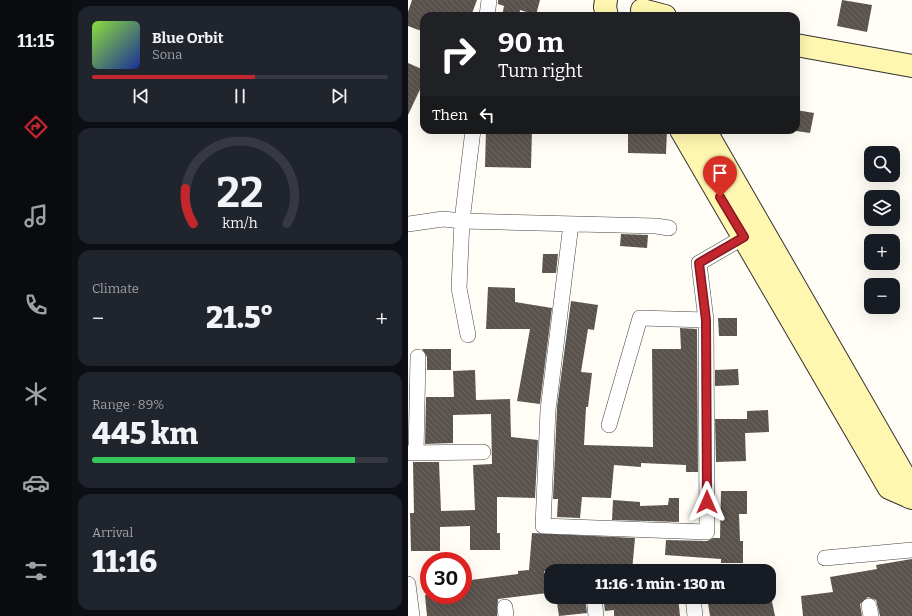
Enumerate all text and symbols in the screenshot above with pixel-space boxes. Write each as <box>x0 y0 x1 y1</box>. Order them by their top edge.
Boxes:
text: 90 m <box>498 26 564 59</box>
icon: right <box>432 28 484 80</box>
text: Blue Orbit <box>152 29 224 47</box>
text: 11:15 <box>17 30 55 52</box>
text: Sona <box>152 47 182 62</box>
text: Turn right <box>498 60 583 82</box>
icon: previous <box>130 85 152 107</box>
icon: pause <box>229 85 251 107</box>
icon: next <box>328 85 350 107</box>
icon: left <box>476 104 498 126</box>
text: Then <box>432 106 468 124</box>
icon: directions <box>22 113 50 141</box>
map controls <box>864 146 900 314</box>
button: search <box>864 146 900 182</box>
pin <box>703 156 737 197</box>
icon: arrive <box>709 162 731 184</box>
text: 22 <box>217 168 263 218</box>
button: layers <box>864 190 900 226</box>
icon: music <box>22 202 50 230</box>
text: km/h <box>222 215 258 232</box>
button: + <box>864 234 900 270</box>
button: − <box>864 278 900 314</box>
text: Climate <box>92 281 139 296</box>
icon: phone <box>22 291 50 319</box>
text: 21.5° <box>206 300 274 336</box>
text: − <box>92 305 104 332</box>
text: + <box>375 305 388 332</box>
icon: climate <box>22 380 50 408</box>
text: Range · 89% <box>92 397 164 412</box>
text: 445 km <box>92 416 198 452</box>
icon: car <box>22 469 50 497</box>
position arrow <box>686 481 728 523</box>
text: Arrival <box>92 525 133 540</box>
text: 11:16 <box>92 544 157 580</box>
speed limit sign: 30 <box>420 552 472 604</box>
icon: filters <box>22 557 50 585</box>
text: 11:16 · 1 min · 130 m <box>595 575 725 593</box>

